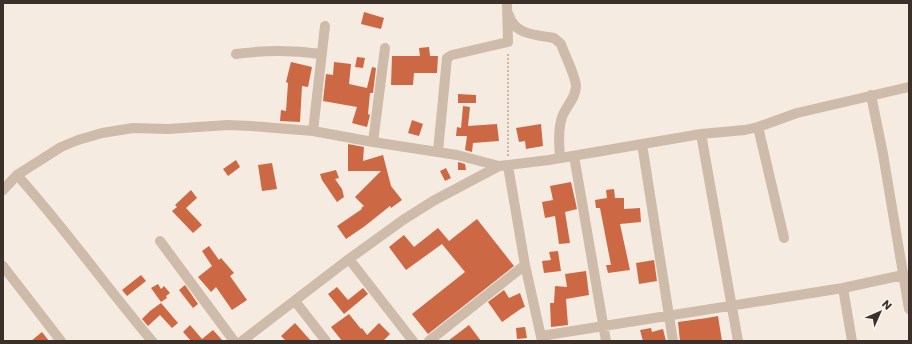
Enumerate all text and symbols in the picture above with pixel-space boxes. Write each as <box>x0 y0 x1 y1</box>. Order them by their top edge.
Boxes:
north arrow <box>860 292 900 332</box>
text: N <box>878 296 896 314</box>

